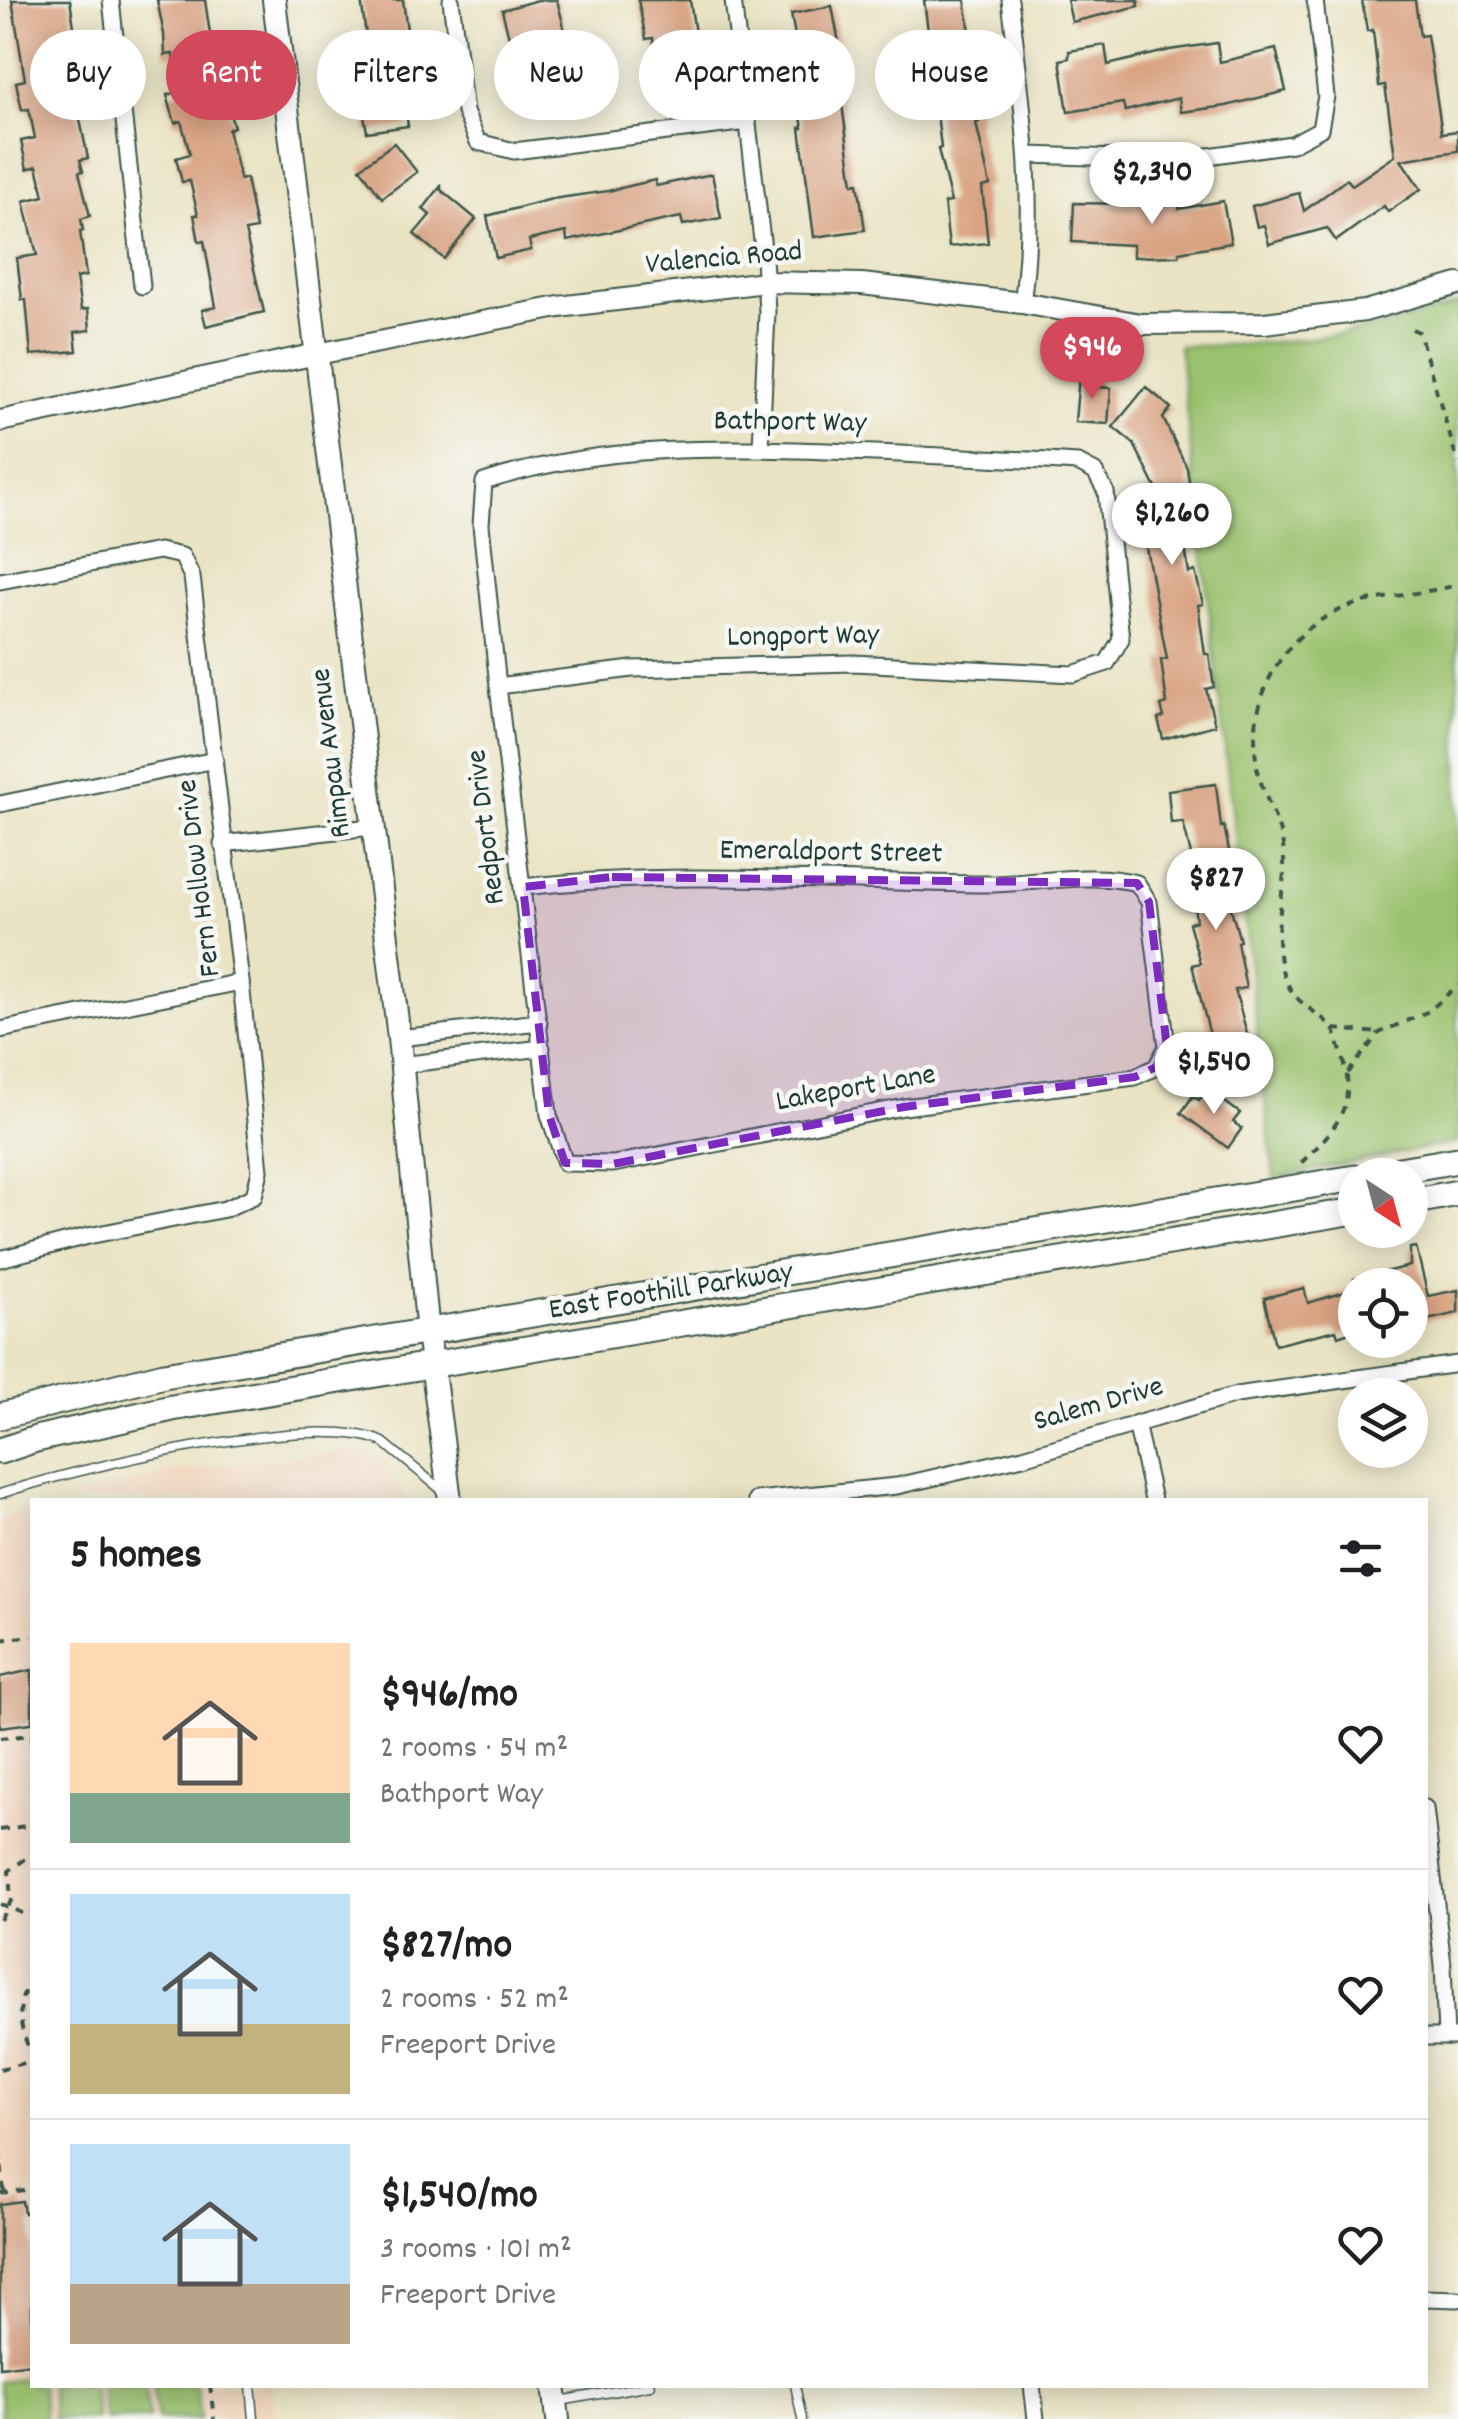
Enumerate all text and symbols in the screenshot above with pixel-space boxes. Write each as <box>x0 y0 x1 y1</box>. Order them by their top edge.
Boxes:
chip: Buy <box>30 30 146 120</box>
chip: Rent <box>166 30 297 120</box>
chip: Filters <box>317 30 474 120</box>
chip: New <box>494 30 619 120</box>
chip: Apartment <box>639 30 855 120</box>
chip: House <box>875 30 1024 120</box>
pin: $2,340 <box>1071 142 1233 227</box>
text: $2,340 <box>1111 151 1193 197</box>
street label: Valencia Road <box>644 232 804 288</box>
pin: $946 <box>1033 317 1151 402</box>
text: $946 <box>1062 326 1122 372</box>
street label: Bathport Way <box>713 401 868 447</box>
pin: $1,260 <box>1091 483 1253 568</box>
text: $1,260 <box>1134 492 1210 538</box>
street label: Longport Way <box>726 615 880 661</box>
street label: Rimpau Avenue <box>301 666 365 840</box>
street label: Redport Drive <box>457 747 519 907</box>
street label: Fern Hollow Drive <box>168 777 234 979</box>
street label: Emeraldport Street <box>719 831 943 877</box>
pin: $827 <box>1157 848 1275 933</box>
text: $827 <box>1188 857 1244 903</box>
pin: $1,540 <box>1133 1032 1295 1117</box>
text: $1,540 <box>1177 1041 1251 1087</box>
street label: Lakeport Lane <box>773 1055 939 1125</box>
north arrow <box>1338 1158 1428 1248</box>
map controls <box>1338 1158 1428 1468</box>
street label: East Foothill Parkway <box>546 1252 797 1334</box>
button: locate <box>1338 1268 1428 1358</box>
street label: Salem Drive <box>1029 1367 1169 1445</box>
button: layers <box>1338 1378 1428 1468</box>
text: 5 homes <box>70 1528 202 1588</box>
icon: filters <box>1333 1531 1388 1586</box>
text: $946/mo <box>380 1667 518 1727</box>
icon: home <box>150 1683 270 1803</box>
icon: heart <box>1333 1716 1388 1771</box>
text: 2 rooms · 54 m² <box>380 1727 568 1773</box>
text: Bathport Way <box>380 1773 543 1819</box>
text: $827/mo <box>380 1918 512 1978</box>
icon: home <box>150 1934 270 2054</box>
icon: heart <box>1333 1967 1388 2022</box>
text: 2 rooms · 52 m² <box>380 1978 569 2024</box>
text: Freeport Drive <box>380 2024 556 2070</box>
text: $1,540/mo <box>380 2168 538 2228</box>
icon: home <box>150 2184 270 2304</box>
icon: heart <box>1333 2217 1388 2272</box>
text: 3 rooms · 101 m² <box>380 2228 572 2274</box>
text: Freeport Drive <box>380 2274 556 2320</box>

